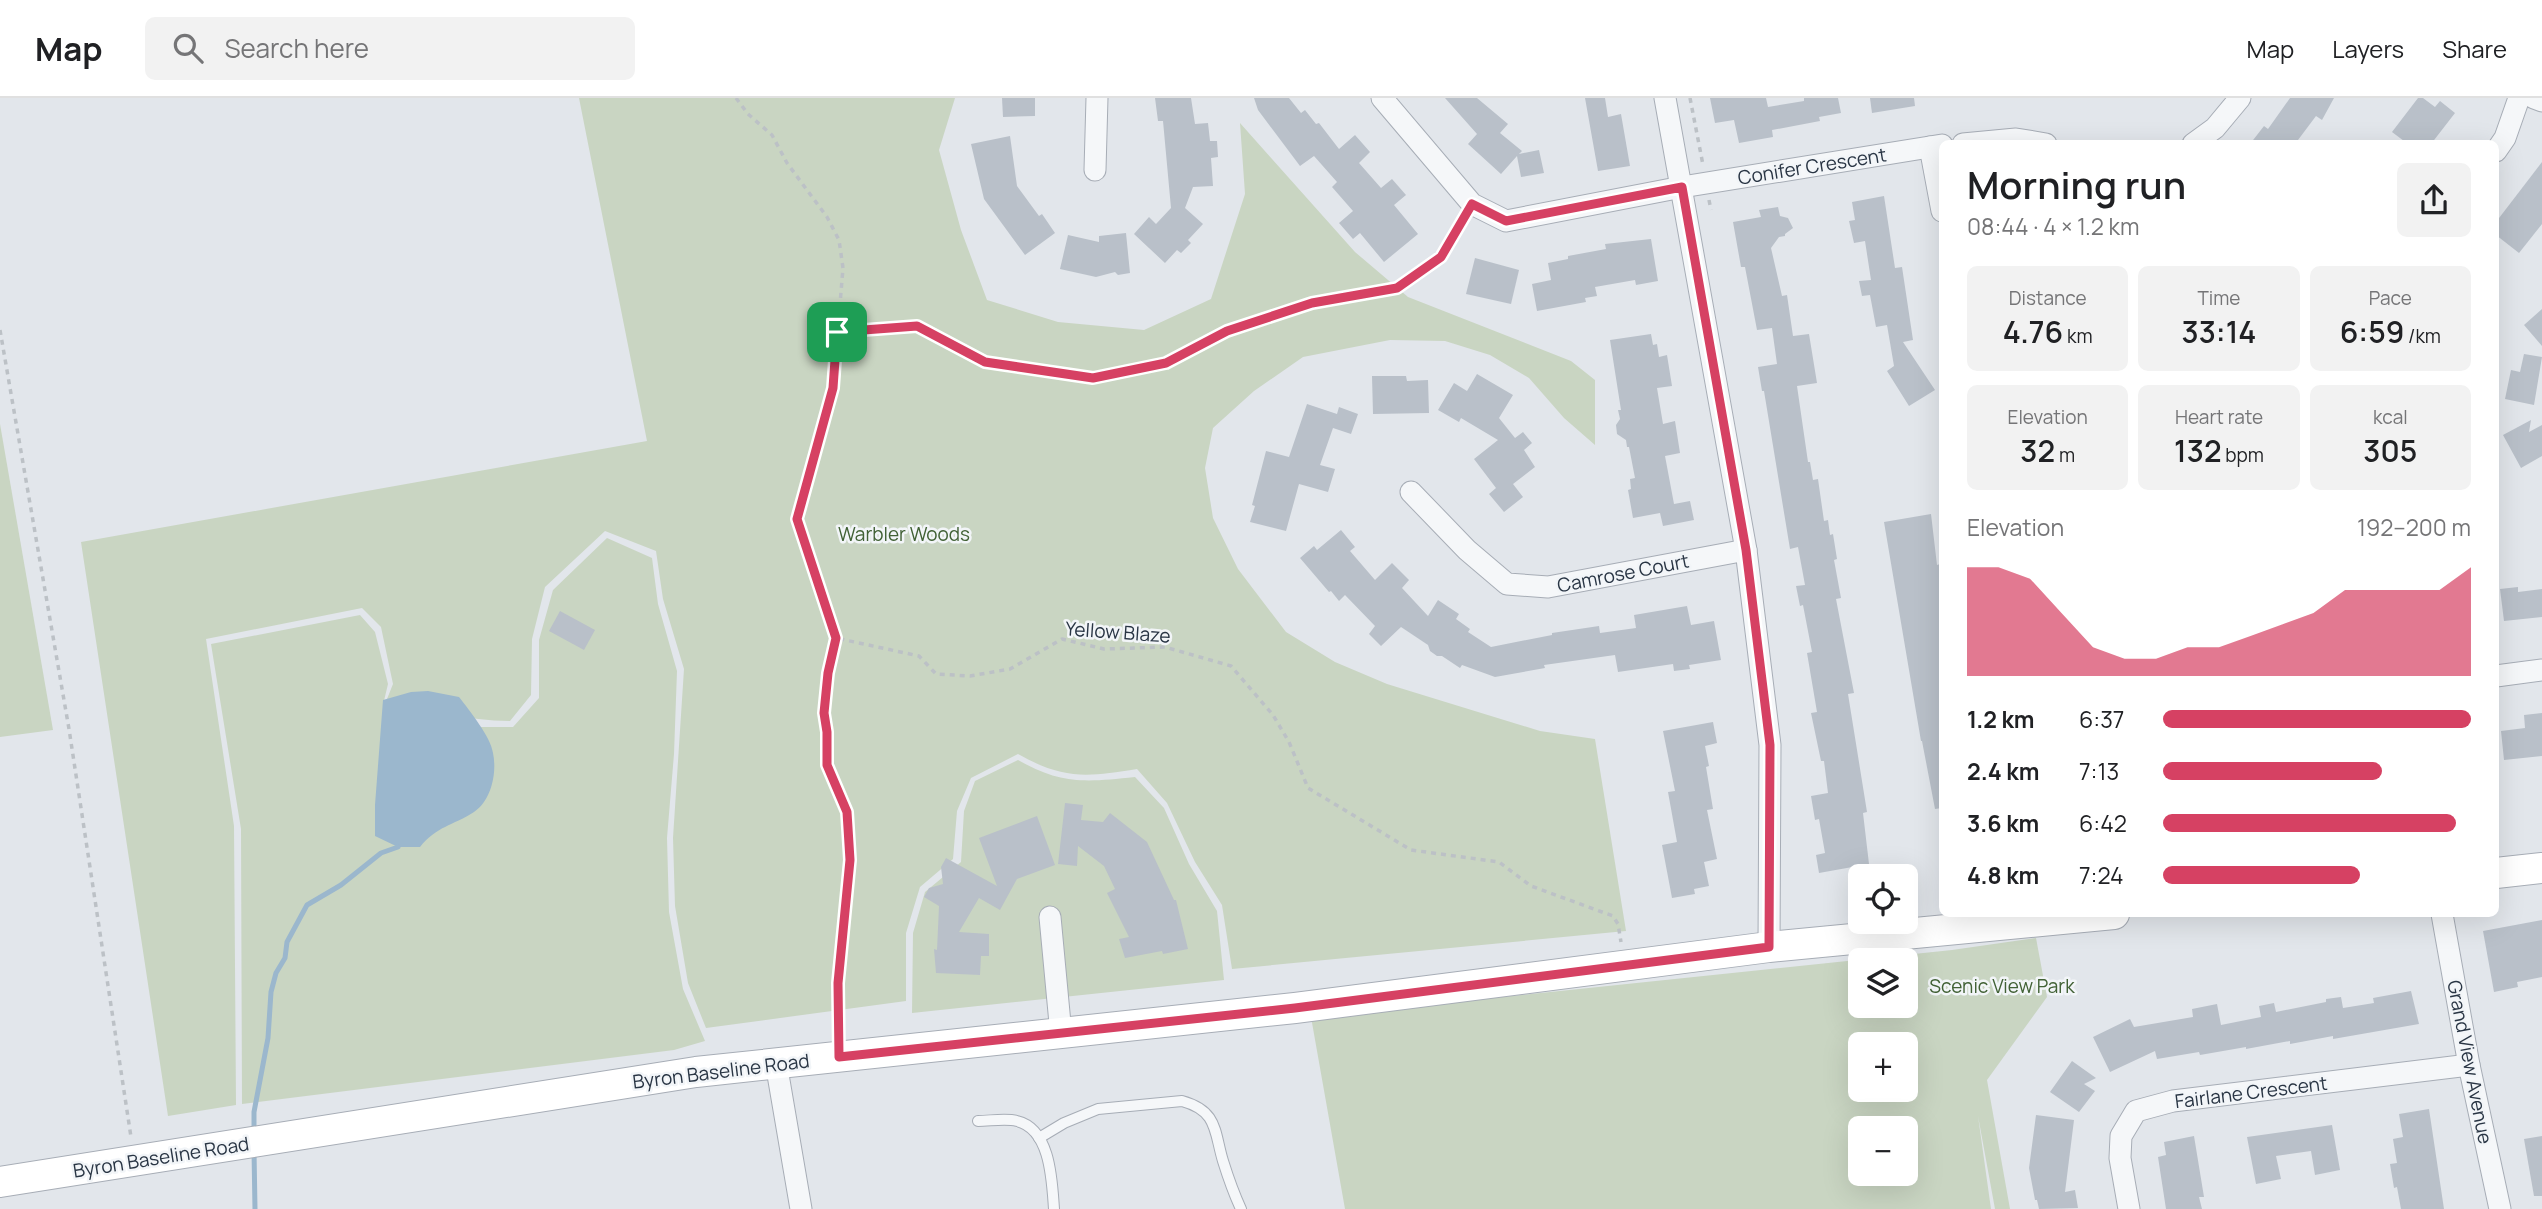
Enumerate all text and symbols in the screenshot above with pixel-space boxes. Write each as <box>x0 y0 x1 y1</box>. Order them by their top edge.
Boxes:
search box <box>145 17 635 80</box>
text: Map <box>35 26 103 71</box>
icon: search <box>169 29 207 67</box>
text: Search here <box>225 30 369 66</box>
text: Map <box>2247 32 2294 65</box>
text: Layers <box>2332 32 2404 65</box>
text: Share <box>2442 32 2507 65</box>
street label: Conifer Crescent <box>1736 141 1888 191</box>
text: Morning run <box>1967 158 2186 210</box>
button: share <box>2397 163 2471 237</box>
text: 08:44 · 4 × 1.2 km <box>1967 210 2140 242</box>
text: Distance <box>2009 285 2087 311</box>
text: Time <box>2198 285 2240 311</box>
text: Pace <box>2369 285 2412 311</box>
pin <box>807 302 867 362</box>
text: 4.76 <box>2003 311 2063 352</box>
text: 33:14 <box>2182 311 2256 352</box>
text: 6:59 <box>2340 311 2404 352</box>
icon: arrive <box>818 313 856 351</box>
text: km <box>2063 323 2093 349</box>
text: /km <box>2404 323 2441 349</box>
text: Elevation <box>2008 404 2088 430</box>
text: Heart rate <box>2175 404 2263 430</box>
text: kcal <box>2373 404 2408 430</box>
text: 32 <box>2020 430 2055 471</box>
text: 132 <box>2174 430 2222 471</box>
text: 305 <box>2363 430 2417 471</box>
text: m <box>2055 442 2075 468</box>
text: bpm <box>2222 442 2264 468</box>
text: Elevation <box>1967 511 2064 543</box>
text: 192–200 m <box>2357 511 2471 543</box>
park label: Warbler Woods <box>838 521 970 547</box>
street label: Camrose Court <box>1555 547 1691 599</box>
street label: Yellow Blaze <box>1065 615 1171 649</box>
text: 1.2 km <box>1967 703 2034 735</box>
text: 6:37 <box>2079 703 2124 735</box>
text: 2.4 km <box>1967 755 2039 787</box>
text: 7:13 <box>2079 755 2119 787</box>
text: 3.6 km <box>1967 807 2039 839</box>
text: 6:42 <box>2079 807 2127 839</box>
text: 4.8 km <box>1967 859 2039 891</box>
text: 7:24 <box>2079 859 2124 891</box>
map controls <box>1848 864 1918 1186</box>
button: locate <box>1848 864 1918 934</box>
button: layers <box>1848 948 1918 1018</box>
park label: Scenic View Park <box>1929 973 2075 999</box>
street label: Grand View Avenue <box>2441 978 2499 1146</box>
button: + <box>1848 1032 1918 1102</box>
street label: Byron Baseline Road <box>631 1047 811 1095</box>
street label: Fairlane Crescent <box>2173 1070 2329 1114</box>
button: − <box>1848 1116 1918 1186</box>
street label: Byron Baseline Road <box>71 1130 251 1184</box>

